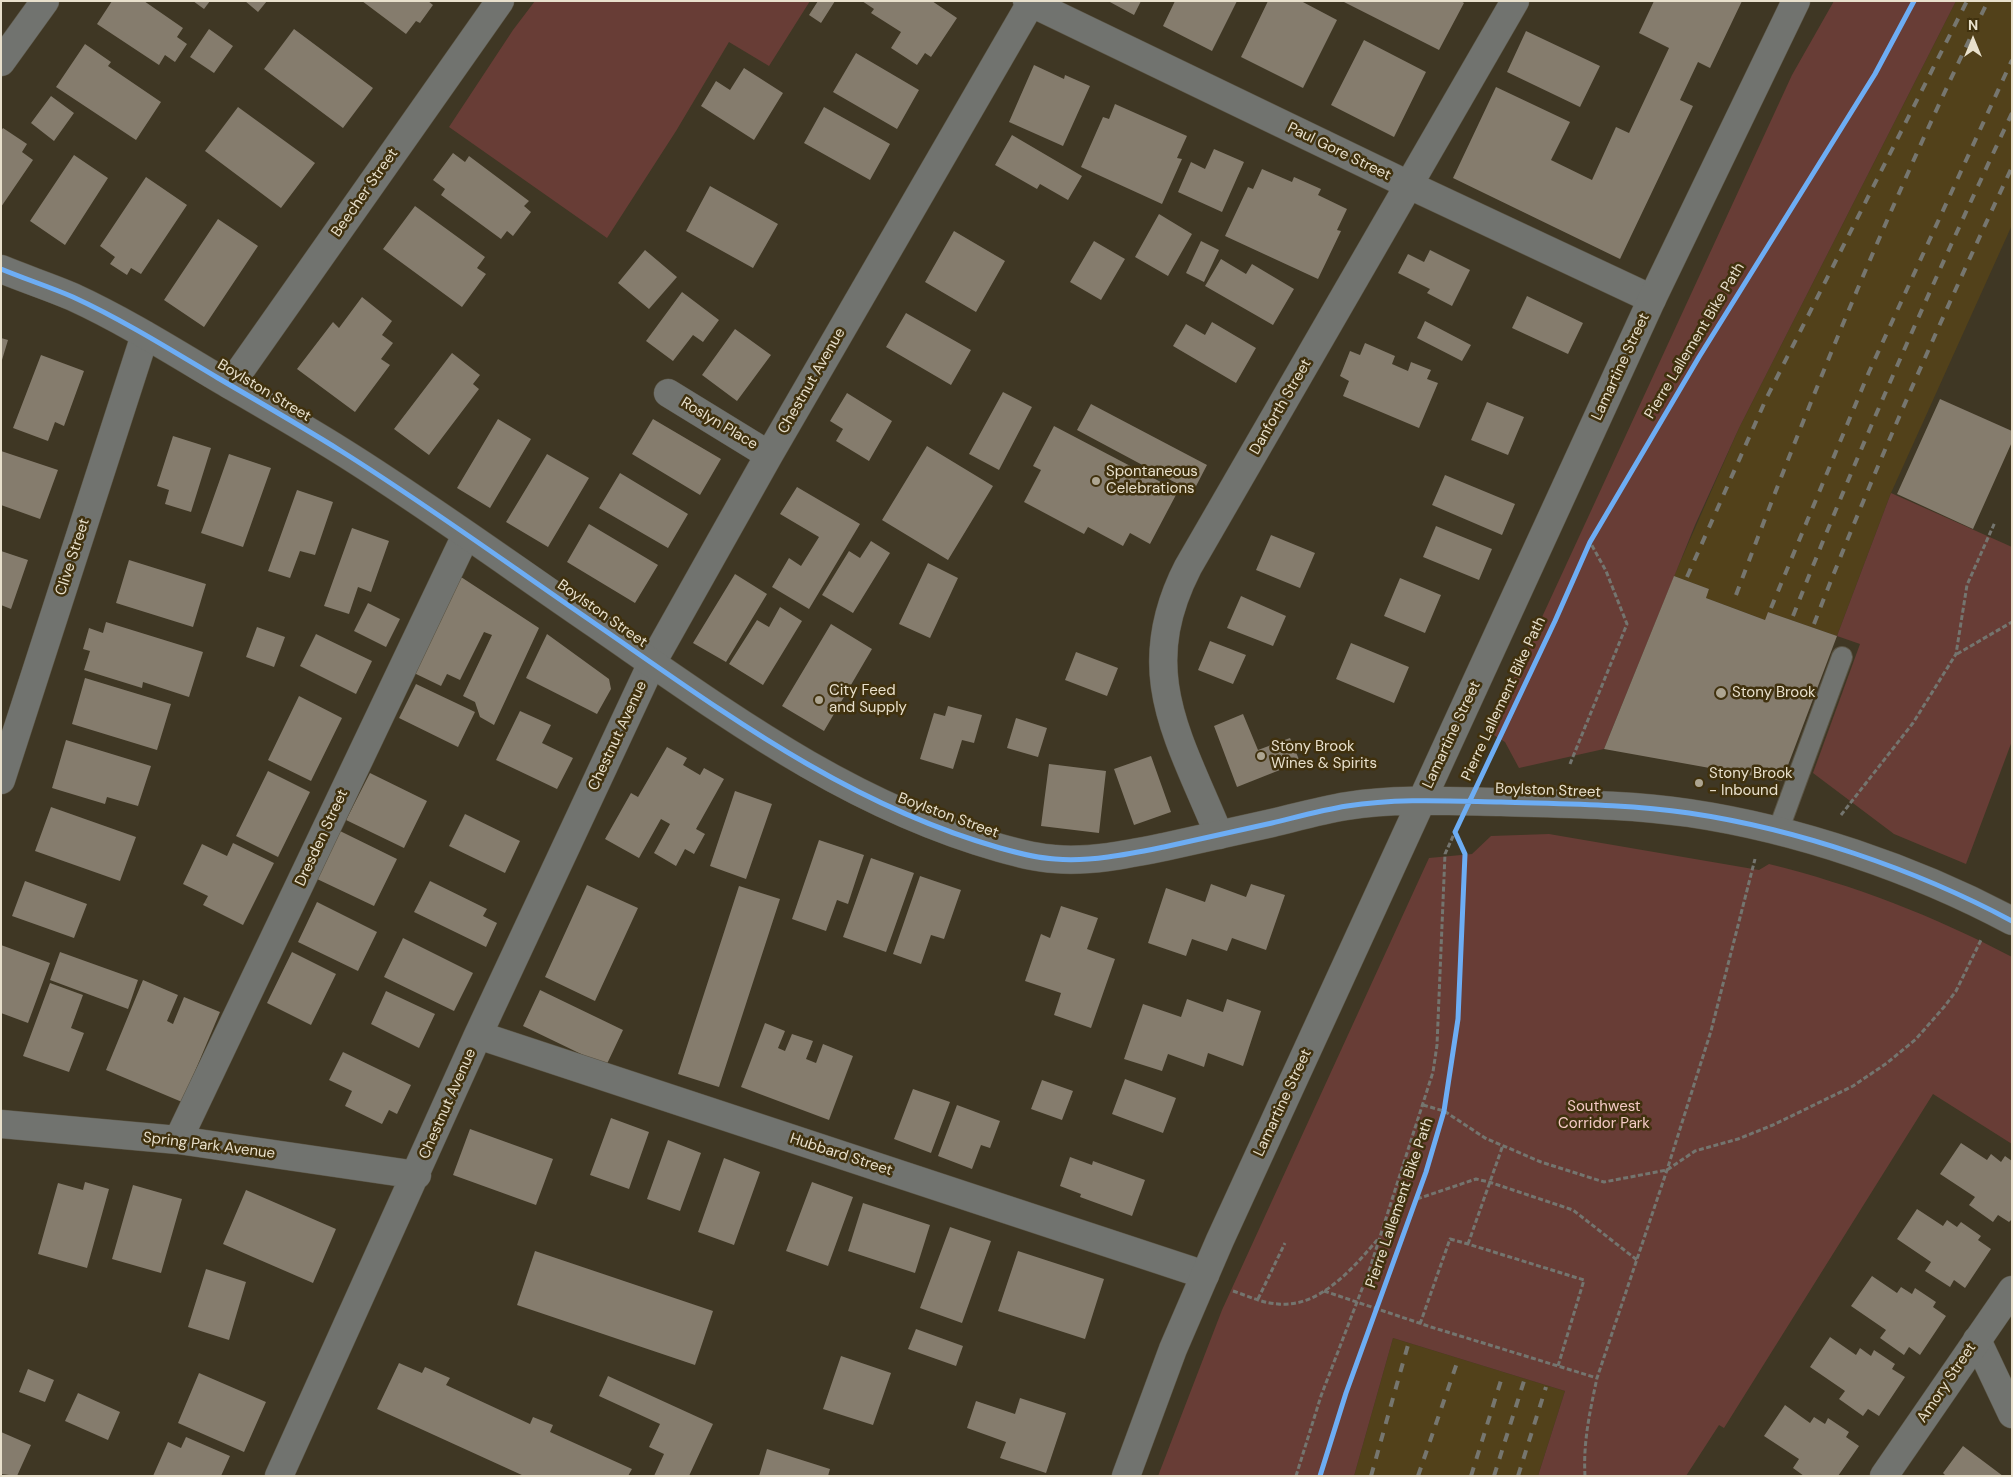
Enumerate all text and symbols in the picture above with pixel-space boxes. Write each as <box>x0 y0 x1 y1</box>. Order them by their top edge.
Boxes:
north arrow <box>1948 15 1998 65</box>
text: N <box>1968 16 1978 34</box>
street label: Paul Gore Street <box>1284 119 1394 185</box>
street label: Beecher Street <box>328 145 402 241</box>
street label: Pierre Lallement Bike Path <box>1641 260 1749 422</box>
street label: Lamartine Street <box>1588 311 1654 423</box>
street label: Chestnut Avenue <box>774 325 850 437</box>
street label: Boylston Street <box>214 356 314 426</box>
street label: Danforth Street <box>1246 356 1316 458</box>
street label: Roslyn Place <box>677 394 761 454</box>
place label: Spontaneous Celebrations <box>1106 463 1198 498</box>
marker: Spontaneous Celebrations <box>1090 475 1102 487</box>
street label: Clive Street <box>52 516 94 598</box>
street label: Boylston Street <box>553 576 651 652</box>
street label: Pierre Lallement Bike Path <box>1458 614 1550 784</box>
street label: Chestnut Avenue <box>585 678 651 794</box>
street label: Lamartine Street <box>1419 679 1485 791</box>
place label: City Feed and Supply <box>829 682 907 717</box>
place label: Stony Brook <box>1732 684 1816 702</box>
marker: Stony Brook <box>1714 686 1728 700</box>
marker: City Feed and Supply <box>813 694 825 706</box>
place label: Stony Brook Wines & Spirits <box>1271 738 1377 773</box>
marker: Stony Brook Wines & Spirits <box>1255 750 1267 762</box>
place label: Stony Brook - Inbound <box>1709 765 1793 800</box>
marker: Stony Brook - Inbound <box>1693 777 1705 789</box>
street label: Boylston Street <box>1495 780 1601 802</box>
street label: Dresden Street <box>292 787 352 889</box>
street label: Boylston Street <box>895 789 1001 843</box>
street label: Chestnut Avenue <box>416 1046 480 1162</box>
street label: Lamartine Street <box>1250 1047 1316 1159</box>
park label: Southwest Corridor Park <box>1558 1098 1650 1133</box>
street label: Pierre Lallement Bike Path <box>1362 1116 1438 1290</box>
street label: Spring Park Avenue <box>142 1129 276 1163</box>
street label: Hubbard Street <box>787 1130 895 1180</box>
street label: Amory Street <box>1914 1340 1980 1426</box>

